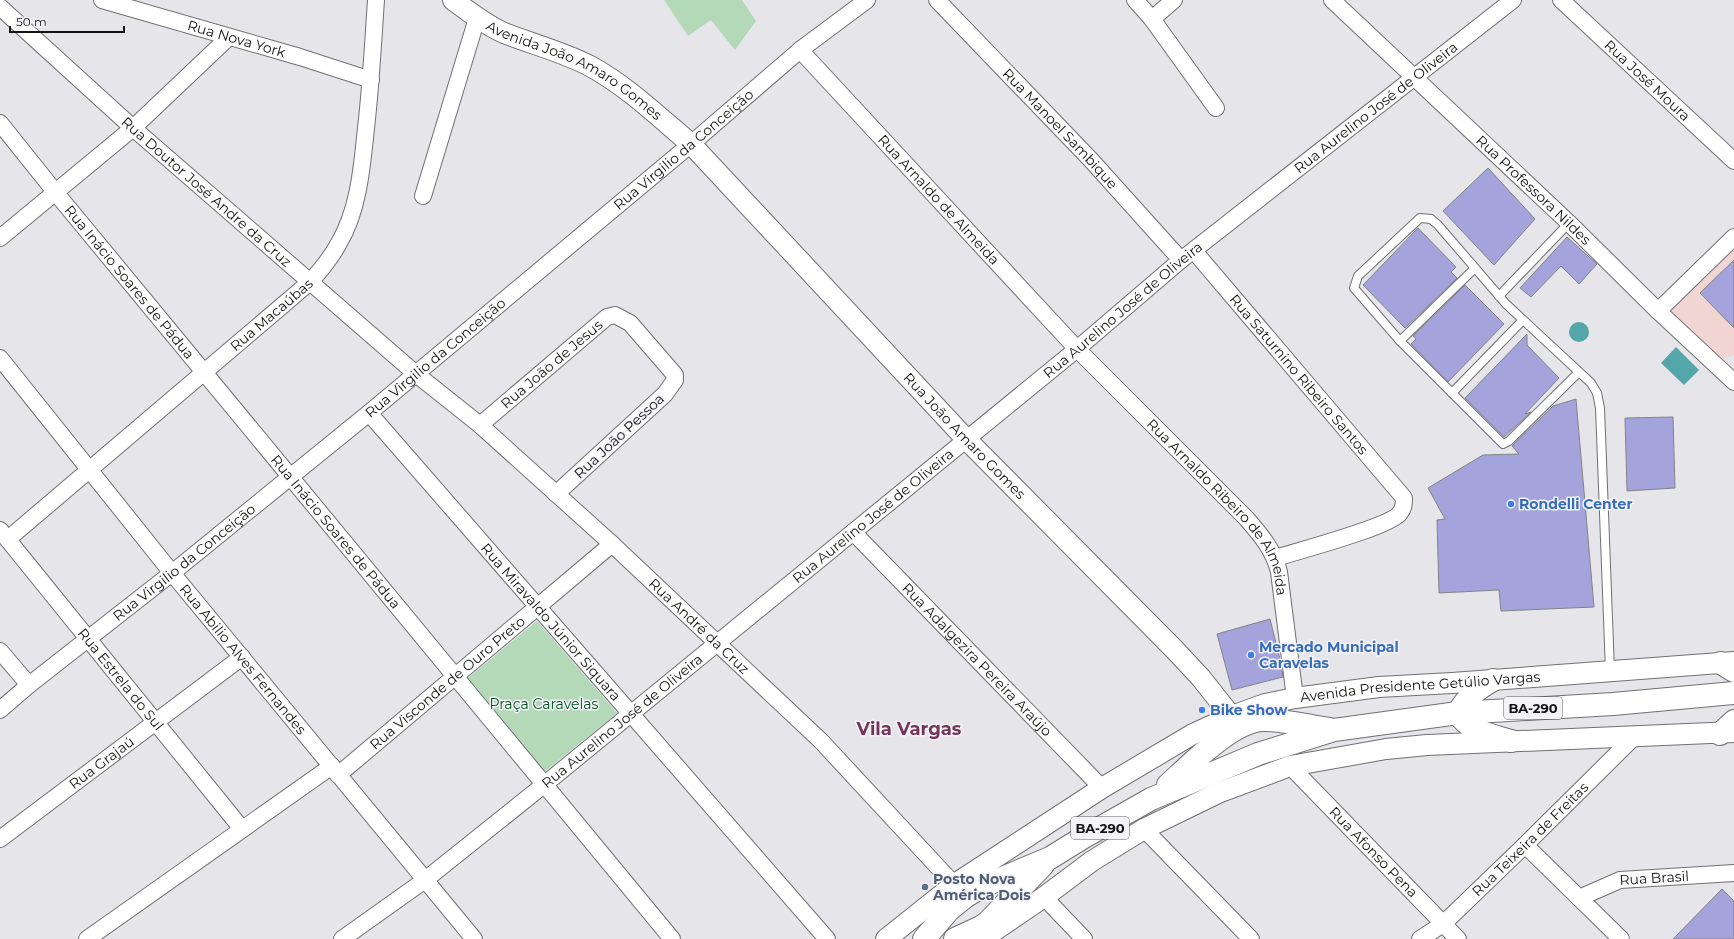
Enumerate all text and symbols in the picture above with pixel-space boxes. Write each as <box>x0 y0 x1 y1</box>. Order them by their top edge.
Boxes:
scale bar <box>10 8 124 34</box>
text: 50 m <box>16 14 47 29</box>
street label: Rua Nova York <box>185 16 288 62</box>
street label: Avenida João Amaro Gomes <box>483 17 666 124</box>
street label: Rua José Moura <box>1601 36 1694 125</box>
street label: Rua Aurelino José de Oliveira <box>1290 38 1461 177</box>
street label: Rua Manoel Sambique <box>999 64 1122 193</box>
street label: Rua Virgilio da Conceição <box>610 85 757 214</box>
street label: Rua Doutor José Andre da Cruz <box>118 113 295 271</box>
street label: Rua Arnaldo de Almeida <box>874 131 1003 268</box>
street label: Rua Professora Nildes <box>1472 131 1595 249</box>
street label: Rua Inácio Soares de Pádua <box>61 201 198 363</box>
street label: Rua Aurelino José de Oliveira <box>1039 238 1206 382</box>
street label: Rua Macaúbas <box>226 274 317 355</box>
street label: Rua Saturnino Ribeiro Santos <box>1226 290 1372 459</box>
street label: Rua Virgilio da Conceição <box>361 294 509 422</box>
street label: Rua João de Jesus <box>497 316 606 412</box>
street label: Rua João Amaro Gomes <box>900 369 1030 503</box>
street label: Rua João Pessoa <box>570 390 668 482</box>
street label: Rua Arnaldo Ribeiro de Almeida <box>1143 415 1291 597</box>
street label: Rua Aurelino José de Oliveira <box>789 445 957 587</box>
street label: Rua Inácio Soares de Pádua <box>267 451 405 612</box>
place label: Rondelli Center <box>1519 495 1632 513</box>
marker: Rondelli Center <box>1506 499 1516 509</box>
street label: Rua Virgilio da Conceição <box>109 500 259 625</box>
street label: Rua Miravaldo Júnior Siquara <box>477 539 625 705</box>
street label: Rua André da Cruz <box>645 574 753 678</box>
street label: Rua Adalgezira Pereira Araújo <box>898 579 1056 740</box>
street label: Rua Abilio Alves Fernandes <box>176 580 310 738</box>
street label: Rua Visconde de Ouro Preto <box>366 612 529 753</box>
street label: Rua Estrela do Sul <box>74 624 168 734</box>
place label: Mercado Municipal Caravelas <box>1259 638 1399 672</box>
street label: Rua Aurelino José de Oliveira <box>538 650 706 792</box>
marker: Mercado Municipal Caravelas <box>1246 650 1256 660</box>
street label: Avenida Presidente Getúlio Vargas <box>1299 667 1541 706</box>
park label: Praça Caravelas <box>490 695 599 713</box>
road number: BA-290 <box>1504 697 1562 719</box>
place label: Bike Show <box>1210 701 1288 719</box>
marker: Bike Show <box>1197 705 1207 715</box>
district label: Vila Vargas <box>856 718 962 740</box>
street label: Rua Grajaú <box>65 732 138 793</box>
street label: Rua Teixeira de Freitas <box>1468 778 1592 900</box>
street label: Rua Afonso Pena <box>1325 803 1422 901</box>
road number: BA-290 <box>1071 817 1129 839</box>
street label: Rua Brasil <box>1619 867 1690 889</box>
place label: Posto Nova América Dois <box>932 870 1031 904</box>
marker: Posto Nova América Dois <box>920 882 930 892</box>

